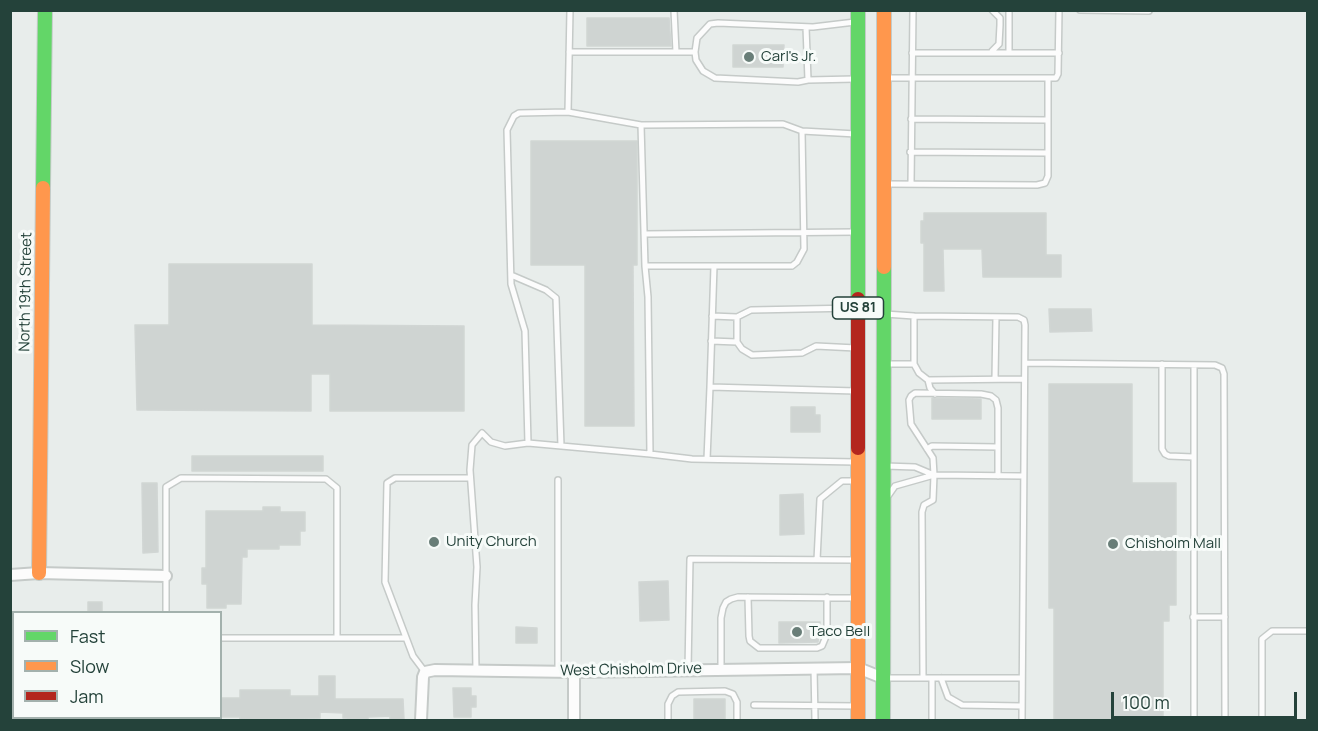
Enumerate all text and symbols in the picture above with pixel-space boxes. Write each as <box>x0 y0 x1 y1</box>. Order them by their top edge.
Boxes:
place label: Carl's Jr. <box>761 48 816 66</box>
marker: Carl's Jr. <box>742 50 756 64</box>
street label: North 19th Street <box>16 232 36 352</box>
road number: US 81 <box>832 297 884 319</box>
place label: Unity Church <box>446 533 537 551</box>
marker: Unity Church <box>427 535 441 549</box>
place label: Chisholm Mall <box>1125 535 1221 553</box>
marker: Chisholm Mall <box>1106 537 1120 551</box>
legend <box>12 611 222 719</box>
place label: Taco Bell <box>809 623 870 641</box>
text: Fast <box>70 624 105 648</box>
marker: Taco Bell <box>790 625 804 639</box>
text: Slow <box>70 654 109 678</box>
street label: West Chisholm Drive <box>560 660 702 680</box>
scale bar <box>1114 680 1300 718</box>
text: Jam <box>70 684 104 708</box>
text: 100 m <box>1122 690 1170 714</box>

